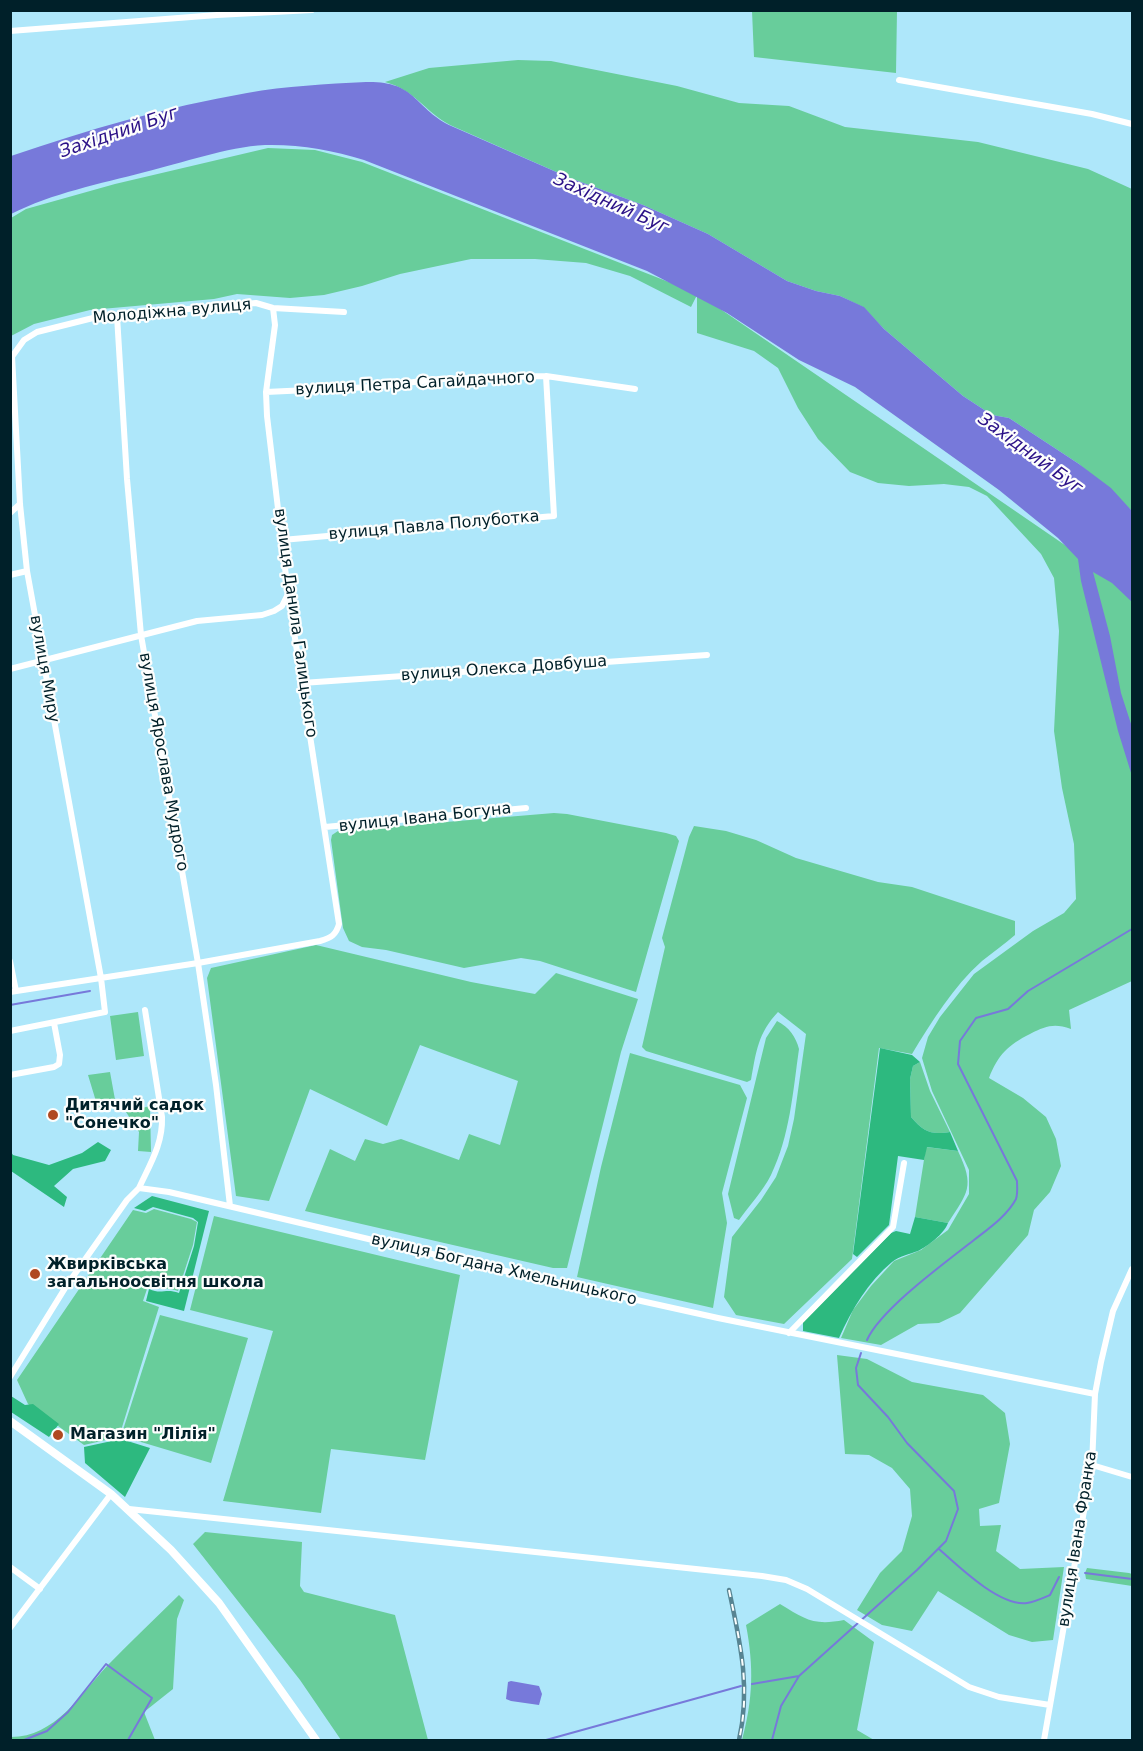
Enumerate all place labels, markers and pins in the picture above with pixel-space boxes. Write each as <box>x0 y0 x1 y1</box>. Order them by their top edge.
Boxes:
place label: Дитячий садок "Сонечко" <box>65 1096 204 1134</box>
marker: Дитячий садок "Сонечко" <box>46 1108 60 1122</box>
place label: Жвирківська загальноосвітня школа <box>47 1255 264 1293</box>
marker: Жвирківська загальноосвітня школа <box>28 1267 42 1281</box>
place label: Магазин "Лілія" <box>70 1425 216 1445</box>
marker: Магазин "Лілія" <box>51 1428 65 1442</box>

